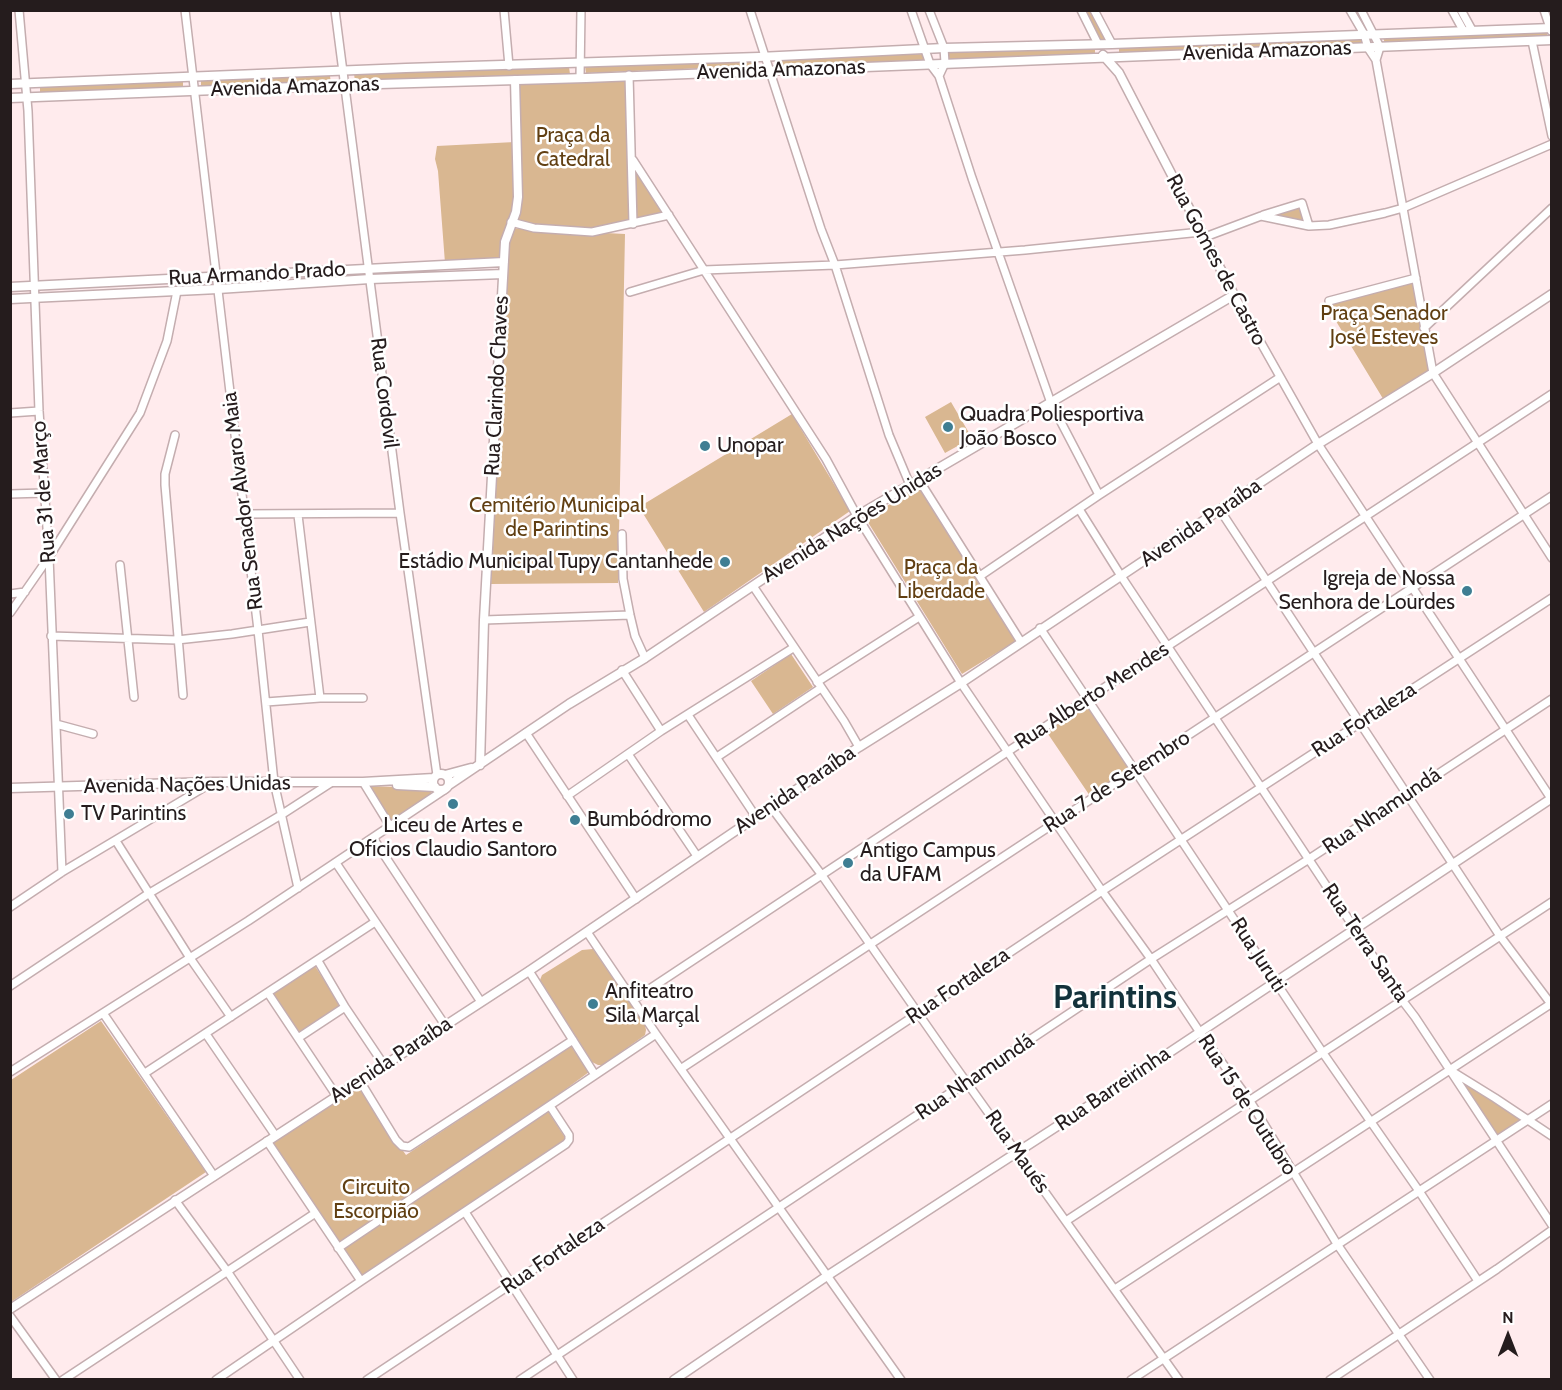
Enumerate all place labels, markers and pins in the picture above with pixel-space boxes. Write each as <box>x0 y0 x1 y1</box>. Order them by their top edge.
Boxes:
place label: Quadra Poliesportiva João Bosco <box>960 402 1144 452</box>
marker: Quadra Poliesportiva João Bosco <box>941 420 955 434</box>
place label: Unopar <box>717 433 784 459</box>
marker: Unopar <box>698 439 712 453</box>
place label: Estádio Municipal Tupy Cantanhede <box>399 549 713 575</box>
marker: Estádio Municipal Tupy Cantanhede <box>718 555 732 569</box>
place label: Igreja de Nossa Senhora de Lourdes <box>1279 566 1455 616</box>
marker: Igreja de Nossa Senhora de Lourdes <box>1460 584 1474 598</box>
marker: Liceu de Artes e Ofícios Claudio Santoro <box>446 797 460 811</box>
place label: TV Parintins <box>81 801 186 827</box>
marker: TV Parintins <box>62 807 76 821</box>
place label: Bumbódromo <box>587 807 712 833</box>
place label: Liceu de Artes e Ofícios Claudio Santoro <box>349 813 557 863</box>
marker: Bumbódromo <box>568 813 582 827</box>
place label: Antigo Campus da UFAM <box>860 838 996 888</box>
marker: Antigo Campus da UFAM <box>841 856 855 870</box>
place label: Anfiteatro Sila Marçal <box>605 979 699 1029</box>
marker: Anfiteatro Sila Marçal <box>586 997 600 1011</box>

